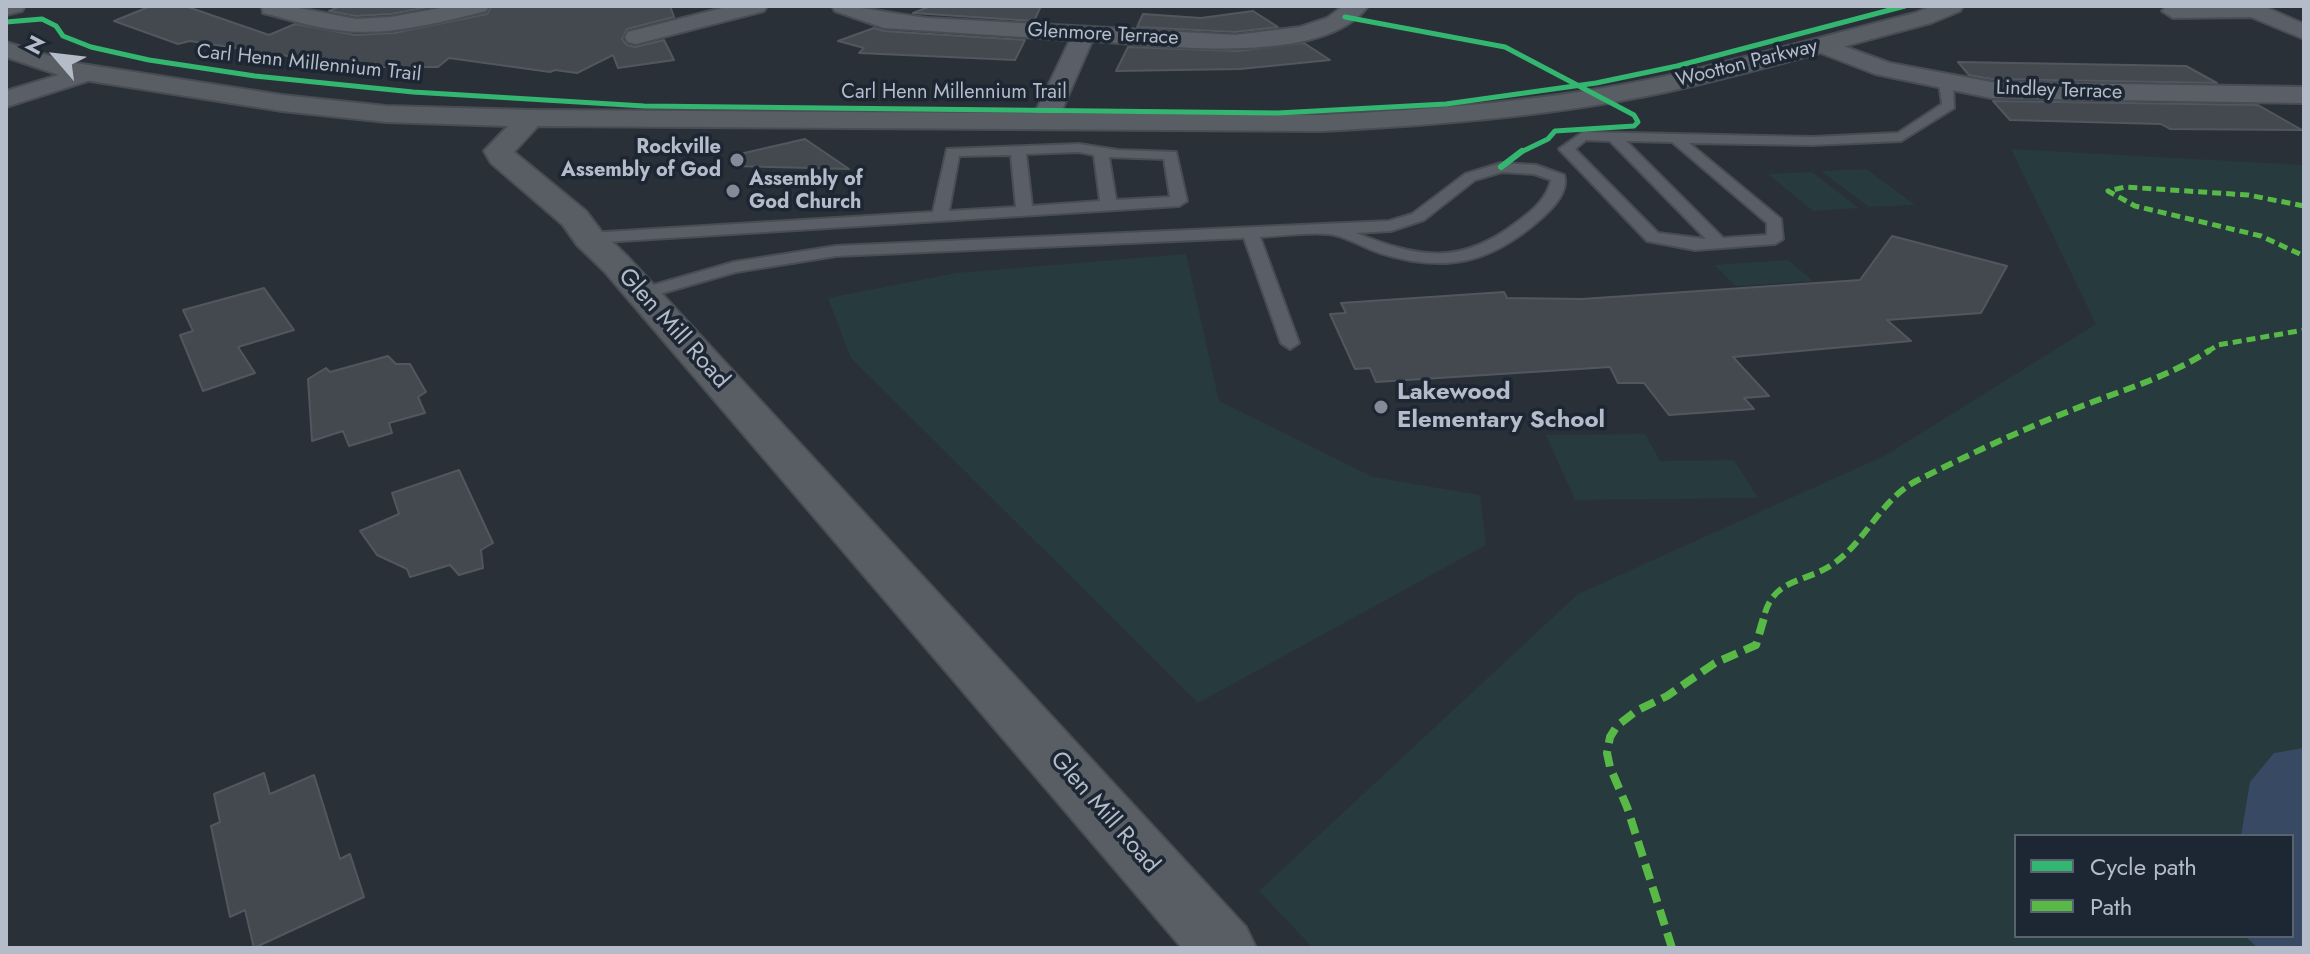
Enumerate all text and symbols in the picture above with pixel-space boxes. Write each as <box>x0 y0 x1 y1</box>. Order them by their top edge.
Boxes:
north arrow <box>16 16 96 96</box>
street label: Glenmore Terrace <box>1027 19 1179 51</box>
text: N <box>17 30 53 60</box>
street label: Wootton Parkway <box>1674 35 1820 93</box>
street label: Carl Henn Millennium Trail <box>196 40 422 88</box>
street label: Lindley Terrace <box>1995 77 2123 105</box>
street label: Carl Henn Millennium Trail <box>841 81 1067 105</box>
place label: Rockville Assembly of God <box>561 136 721 183</box>
marker: Rockville Assembly of God <box>728 151 746 169</box>
place label: Assembly of God Church <box>749 168 863 215</box>
marker: Assembly of God Church <box>724 182 742 200</box>
street label: Glen Mill Road <box>611 263 735 395</box>
place label: Lakewood Elementary School <box>1397 379 1605 435</box>
marker: Lakewood Elementary School <box>1372 398 1390 416</box>
street label: Glen Mill Road <box>1043 746 1165 880</box>
legend <box>2014 834 2294 938</box>
text: Cycle path <box>2090 849 2197 884</box>
text: Path <box>2090 889 2132 924</box>

